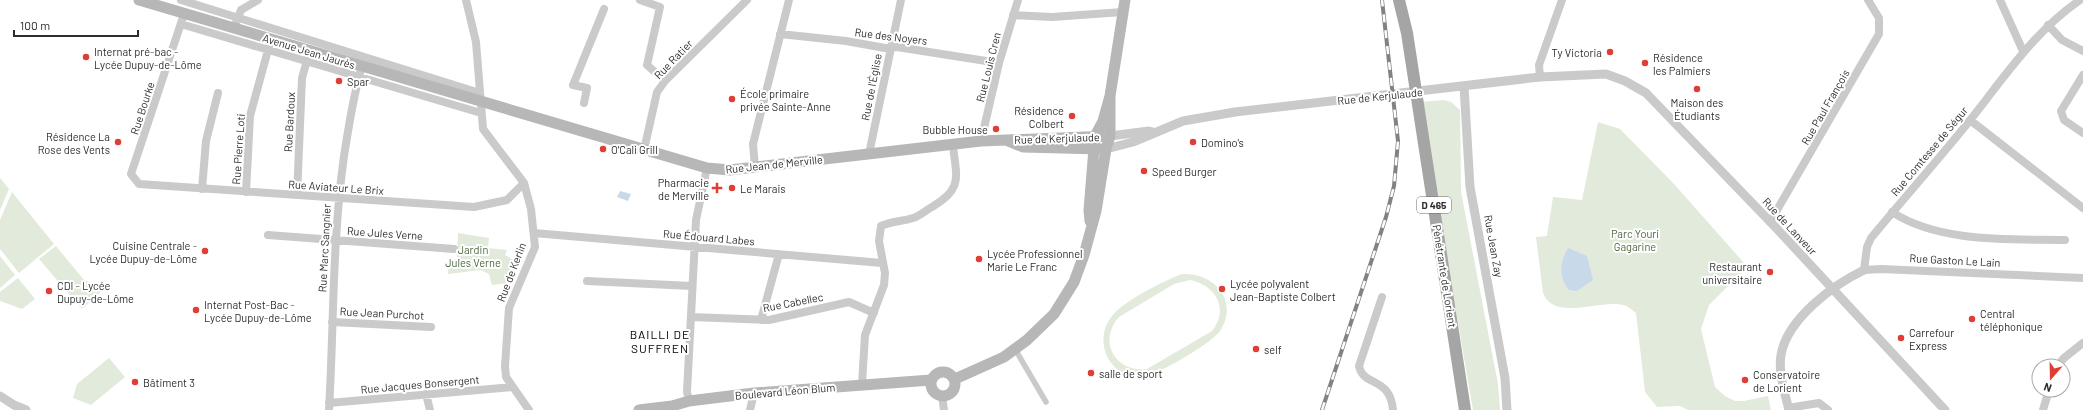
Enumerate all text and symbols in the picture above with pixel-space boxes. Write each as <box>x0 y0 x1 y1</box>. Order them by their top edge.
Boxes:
scale bar <box>14 12 138 38</box>
text: 100 m <box>20 18 50 32</box>
street label: Rue des Noyers <box>854 25 928 47</box>
street label: Avenue Jean Jaurès <box>261 31 357 71</box>
street label: Rue Louis Cren <box>973 31 1003 103</box>
street label: Rue Ratier <box>651 37 695 81</box>
place label: Internat pré-bac - Lycée Dupuy-de-Lôme <box>94 45 202 71</box>
place label: Ty Victoria <box>1552 46 1602 59</box>
marker: Ty Victoria <box>1605 47 1615 57</box>
place label: Résidence les Palmiers <box>1653 51 1710 77</box>
marker: Internat pré-bac - Lycée Dupuy-de-Lôme <box>81 52 91 62</box>
street label: Rue de l'Église <box>858 52 884 122</box>
marker: Résidence les Palmiers <box>1640 58 1650 68</box>
street label: Rue Paul François <box>1798 67 1852 147</box>
place label: Spar <box>347 75 369 88</box>
marker: Spar <box>334 76 344 86</box>
street label: Rue Bourke <box>127 80 157 136</box>
marker: Maison des Étudiants <box>1692 84 1702 94</box>
street label: Rue de Kerjulaude <box>1337 85 1423 107</box>
place label: École primaire privée Sainte-Anne <box>740 87 831 113</box>
street label: Rue Bardoux <box>281 92 297 152</box>
marker: École primaire privée Sainte-Anne <box>727 94 737 104</box>
place label: Maison des Étudiants <box>1671 96 1723 122</box>
place label: Résidence Colbert <box>1014 104 1064 130</box>
street label: Rue Comtesse de Ségur <box>1888 104 1970 198</box>
marker: Résidence Colbert <box>1067 111 1077 121</box>
street label: Rue Pierre Loti <box>229 113 247 185</box>
place label: Bubble House <box>923 123 988 136</box>
marker: Bubble House <box>991 124 1001 134</box>
place label: Résidence La Rose des Vents <box>38 130 110 156</box>
street label: Rue de Kerjulaude <box>1014 130 1100 146</box>
place label: Domino's <box>1201 136 1244 149</box>
marker: Résidence La Rose des Vents <box>113 137 123 147</box>
marker: Domino's <box>1188 137 1198 147</box>
place label: O'Cali Grill <box>611 143 658 156</box>
marker: O'Cali Grill <box>598 144 608 154</box>
street label: Rue Jean de Merville <box>725 152 823 176</box>
place label: Speed Burger <box>1152 165 1217 178</box>
marker: Speed Burger <box>1139 166 1149 176</box>
place label: Pharmacie de Merville <box>658 176 709 202</box>
street label: Rue Aviateur Le Brix <box>288 177 384 197</box>
place label: Le Marais <box>740 182 786 195</box>
marker: Pharmacie de Merville <box>712 183 722 193</box>
marker: Le Marais <box>727 183 737 193</box>
street label: Rue de Lanveur <box>1760 195 1820 257</box>
road number: D 465 <box>1417 197 1451 213</box>
street label: Rue Marc Sangnier <box>315 203 333 293</box>
street label: Rue Jean Zay <box>1482 214 1506 278</box>
street label: Rue Jules Verne <box>347 224 424 242</box>
street label: Pénétrante de Lorient <box>1430 224 1460 328</box>
street label: Rue Édouard Labes <box>663 227 755 247</box>
park label: Parc Youri Gagarine <box>1611 227 1659 253</box>
place label: Cuisine Centrale - Lycée Dupuy-de-Lôme <box>89 239 197 265</box>
street label: Rue de Kerlin <box>494 240 528 303</box>
park label: Jardin Jules Verne <box>445 243 501 269</box>
marker: Cuisine Centrale - Lycée Dupuy-de-Lôme <box>200 246 210 256</box>
place label: Lycée Professionnel Marie Le Franc <box>987 247 1083 273</box>
street label: Rue Gaston Le Lain <box>1909 251 2001 269</box>
marker: Lycée Professionnel Marie Le Franc <box>974 254 984 264</box>
place label: Restaurant universitaire <box>1702 260 1762 286</box>
marker: Restaurant universitaire <box>1765 267 1775 277</box>
place label: Lycée polyvalent Jean-Baptiste Colbert <box>1230 277 1336 303</box>
place label: CDI - Lycée Dupuy-de-Lôme <box>57 279 134 305</box>
marker: Lycée polyvalent Jean-Baptiste Colbert <box>1217 284 1227 294</box>
marker: CDI - Lycée Dupuy-de-Lôme <box>44 286 54 296</box>
street label: Rue Cabellec <box>762 290 825 314</box>
place label: Internat Post-Bac - Lycée Dupuy-de-Lôme <box>204 298 312 324</box>
street label: Rue Jean Purchot <box>339 304 425 322</box>
marker: Internat Post-Bac - Lycée Dupuy-de-Lôme <box>191 305 201 315</box>
place label: Central téléphonique <box>1980 307 2043 333</box>
marker: Central téléphonique <box>1967 314 1977 324</box>
place label: Carrefour Express <box>1909 326 1954 352</box>
district label: BAILLI DE SUFFREN <box>630 327 690 355</box>
marker: Carrefour Express <box>1896 333 1906 343</box>
place label: self <box>1264 343 1282 356</box>
marker: self <box>1251 344 1261 354</box>
north arrow <box>2031 358 2071 398</box>
place label: salle de sport <box>1099 367 1163 380</box>
marker: salle de sport <box>1086 368 1096 378</box>
place label: Conservatoire de Lorient <box>1753 368 1820 394</box>
street label: Rue Jacques Bonsergent <box>360 372 480 396</box>
marker: Conservatoire de Lorient <box>1740 375 1750 385</box>
place label: Bâtiment 3 <box>143 376 195 389</box>
marker: Bâtiment 3 <box>130 377 140 387</box>
street label: Boulevard Léon Blum <box>734 380 836 402</box>
text: N <box>2042 381 2053 395</box>

